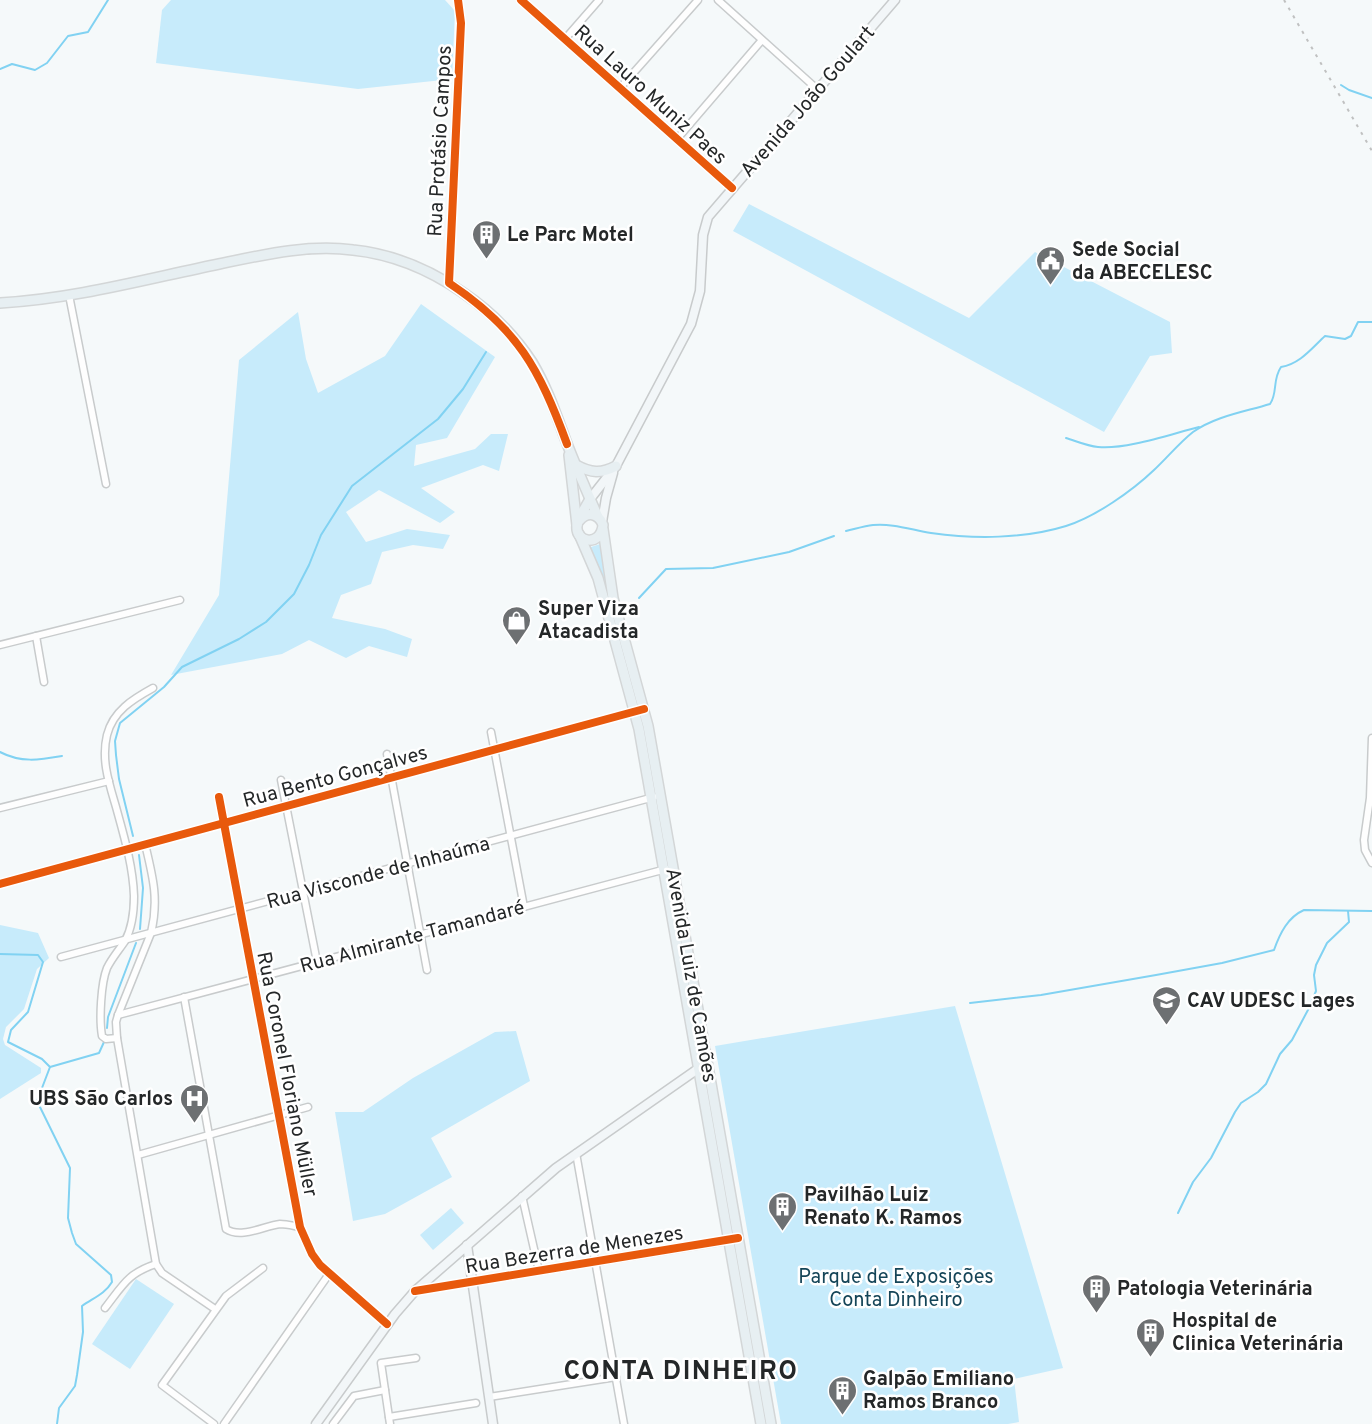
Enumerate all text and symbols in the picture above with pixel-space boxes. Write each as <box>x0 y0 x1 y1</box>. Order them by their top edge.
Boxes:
street label: Rua Lauro Muniz Paes <box>568 20 732 171</box>
street label: Avenida João Goulart <box>735 21 882 184</box>
street label: Rua Protásio Campos <box>423 45 459 238</box>
building icon: Le Parc Motel <box>470 218 502 260</box>
place label: Le Parc Motel <box>507 223 634 249</box>
place label: Sede Social da ABECELESC <box>1072 238 1212 287</box>
public building icon: Sede Social da ABECELESC <box>1035 244 1067 286</box>
place label: Super Viza Atacadista <box>538 597 639 646</box>
shop icon: Super Viza Atacadista <box>501 604 533 646</box>
street label: Rua Bento Gonçalves <box>240 741 431 815</box>
street label: Rua Visconde de Inhaúma <box>264 832 493 916</box>
street label: Avenida Luiz de Camões <box>658 866 722 1085</box>
street label: Rua Almirante Tamandaré <box>297 895 528 980</box>
street label: Rua Coronel Floriano Müller <box>249 949 323 1199</box>
school or university icon: CAV UDESC Lages <box>1150 984 1182 1026</box>
place label: CAV UDESC Lages <box>1187 989 1355 1015</box>
hospital icon: UBS São Carlos <box>178 1082 210 1124</box>
place label: UBS São Carlos <box>29 1087 173 1113</box>
place label: Pavilhão Luiz Renato K. Ramos <box>804 1183 962 1232</box>
building icon: Pavilhão Luiz Renato K. Ramos <box>767 1190 799 1232</box>
street label: Rua Bezerra de Menezes <box>463 1221 685 1281</box>
park label: Parque de Exposições Conta Dinheiro <box>798 1265 994 1314</box>
building icon: Patologia Veterinária <box>1080 1272 1112 1314</box>
place label: Patologia Veterinária <box>1117 1277 1313 1303</box>
place label: Hospital de Clinica Veterinária <box>1172 1309 1344 1358</box>
building icon: Hospital de Clinica Veterinária <box>1135 1316 1167 1358</box>
district label: CONTA DINHEIRO <box>563 1356 799 1389</box>
place label: Galpão Emiliano Ramos Branco <box>863 1367 1014 1416</box>
building icon: Galpão Emiliano Ramos Branco <box>826 1374 858 1416</box>

